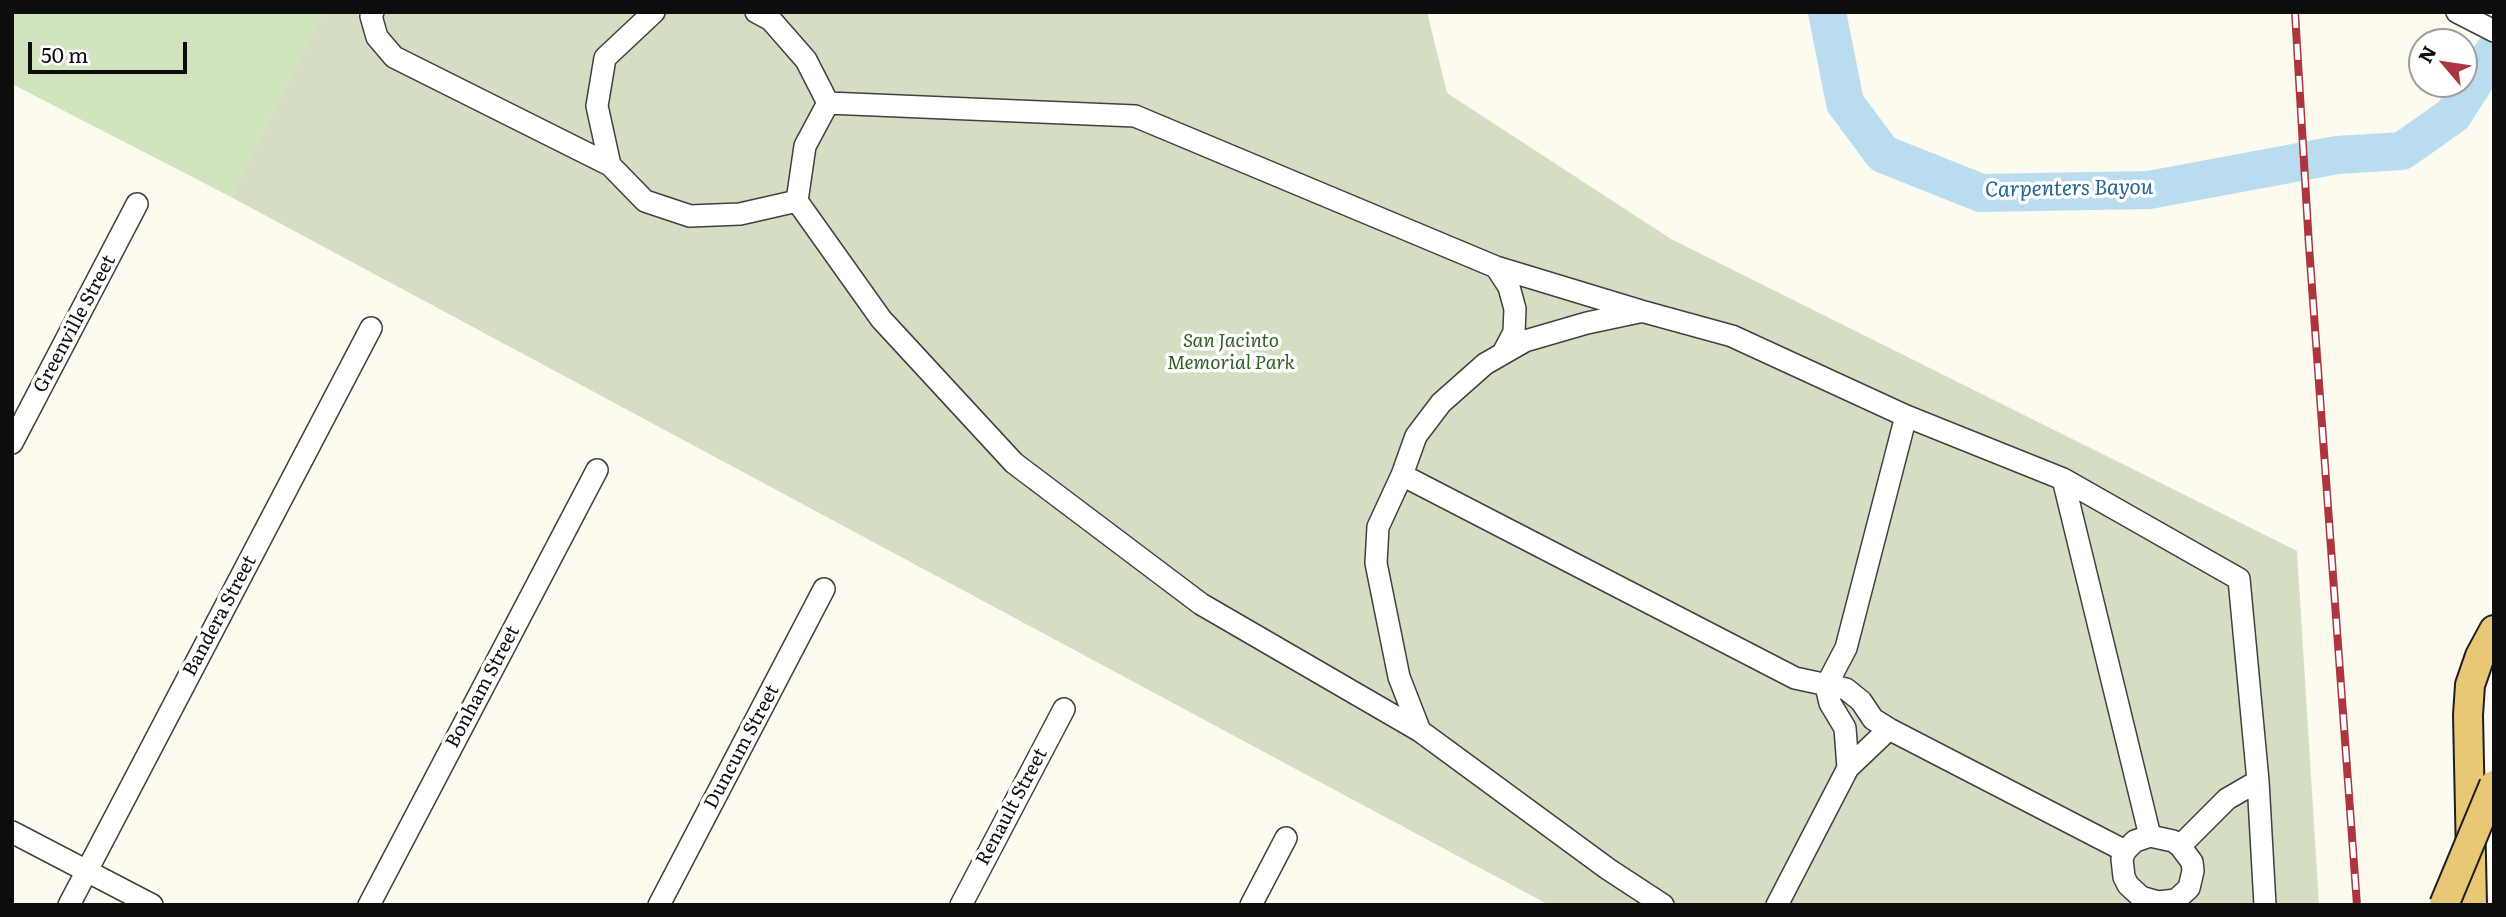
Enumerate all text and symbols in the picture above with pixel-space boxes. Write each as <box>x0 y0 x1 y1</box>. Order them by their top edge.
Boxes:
scale bar <box>32 28 191 72</box>
north arrow <box>2408 28 2478 98</box>
text: 50 m <box>41 38 88 69</box>
text: N <box>2410 40 2442 68</box>
water label: Carpenters Bayou <box>1985 175 2153 203</box>
street label: Greenville Street <box>29 251 121 397</box>
park label: San Jacinto Memorial Park <box>1167 330 1295 374</box>
street label: Bandera Street <box>179 552 261 680</box>
street label: Bonham Street <box>441 622 525 752</box>
street label: Duncum Street <box>700 681 784 813</box>
street label: Renault Street <box>972 745 1052 869</box>

